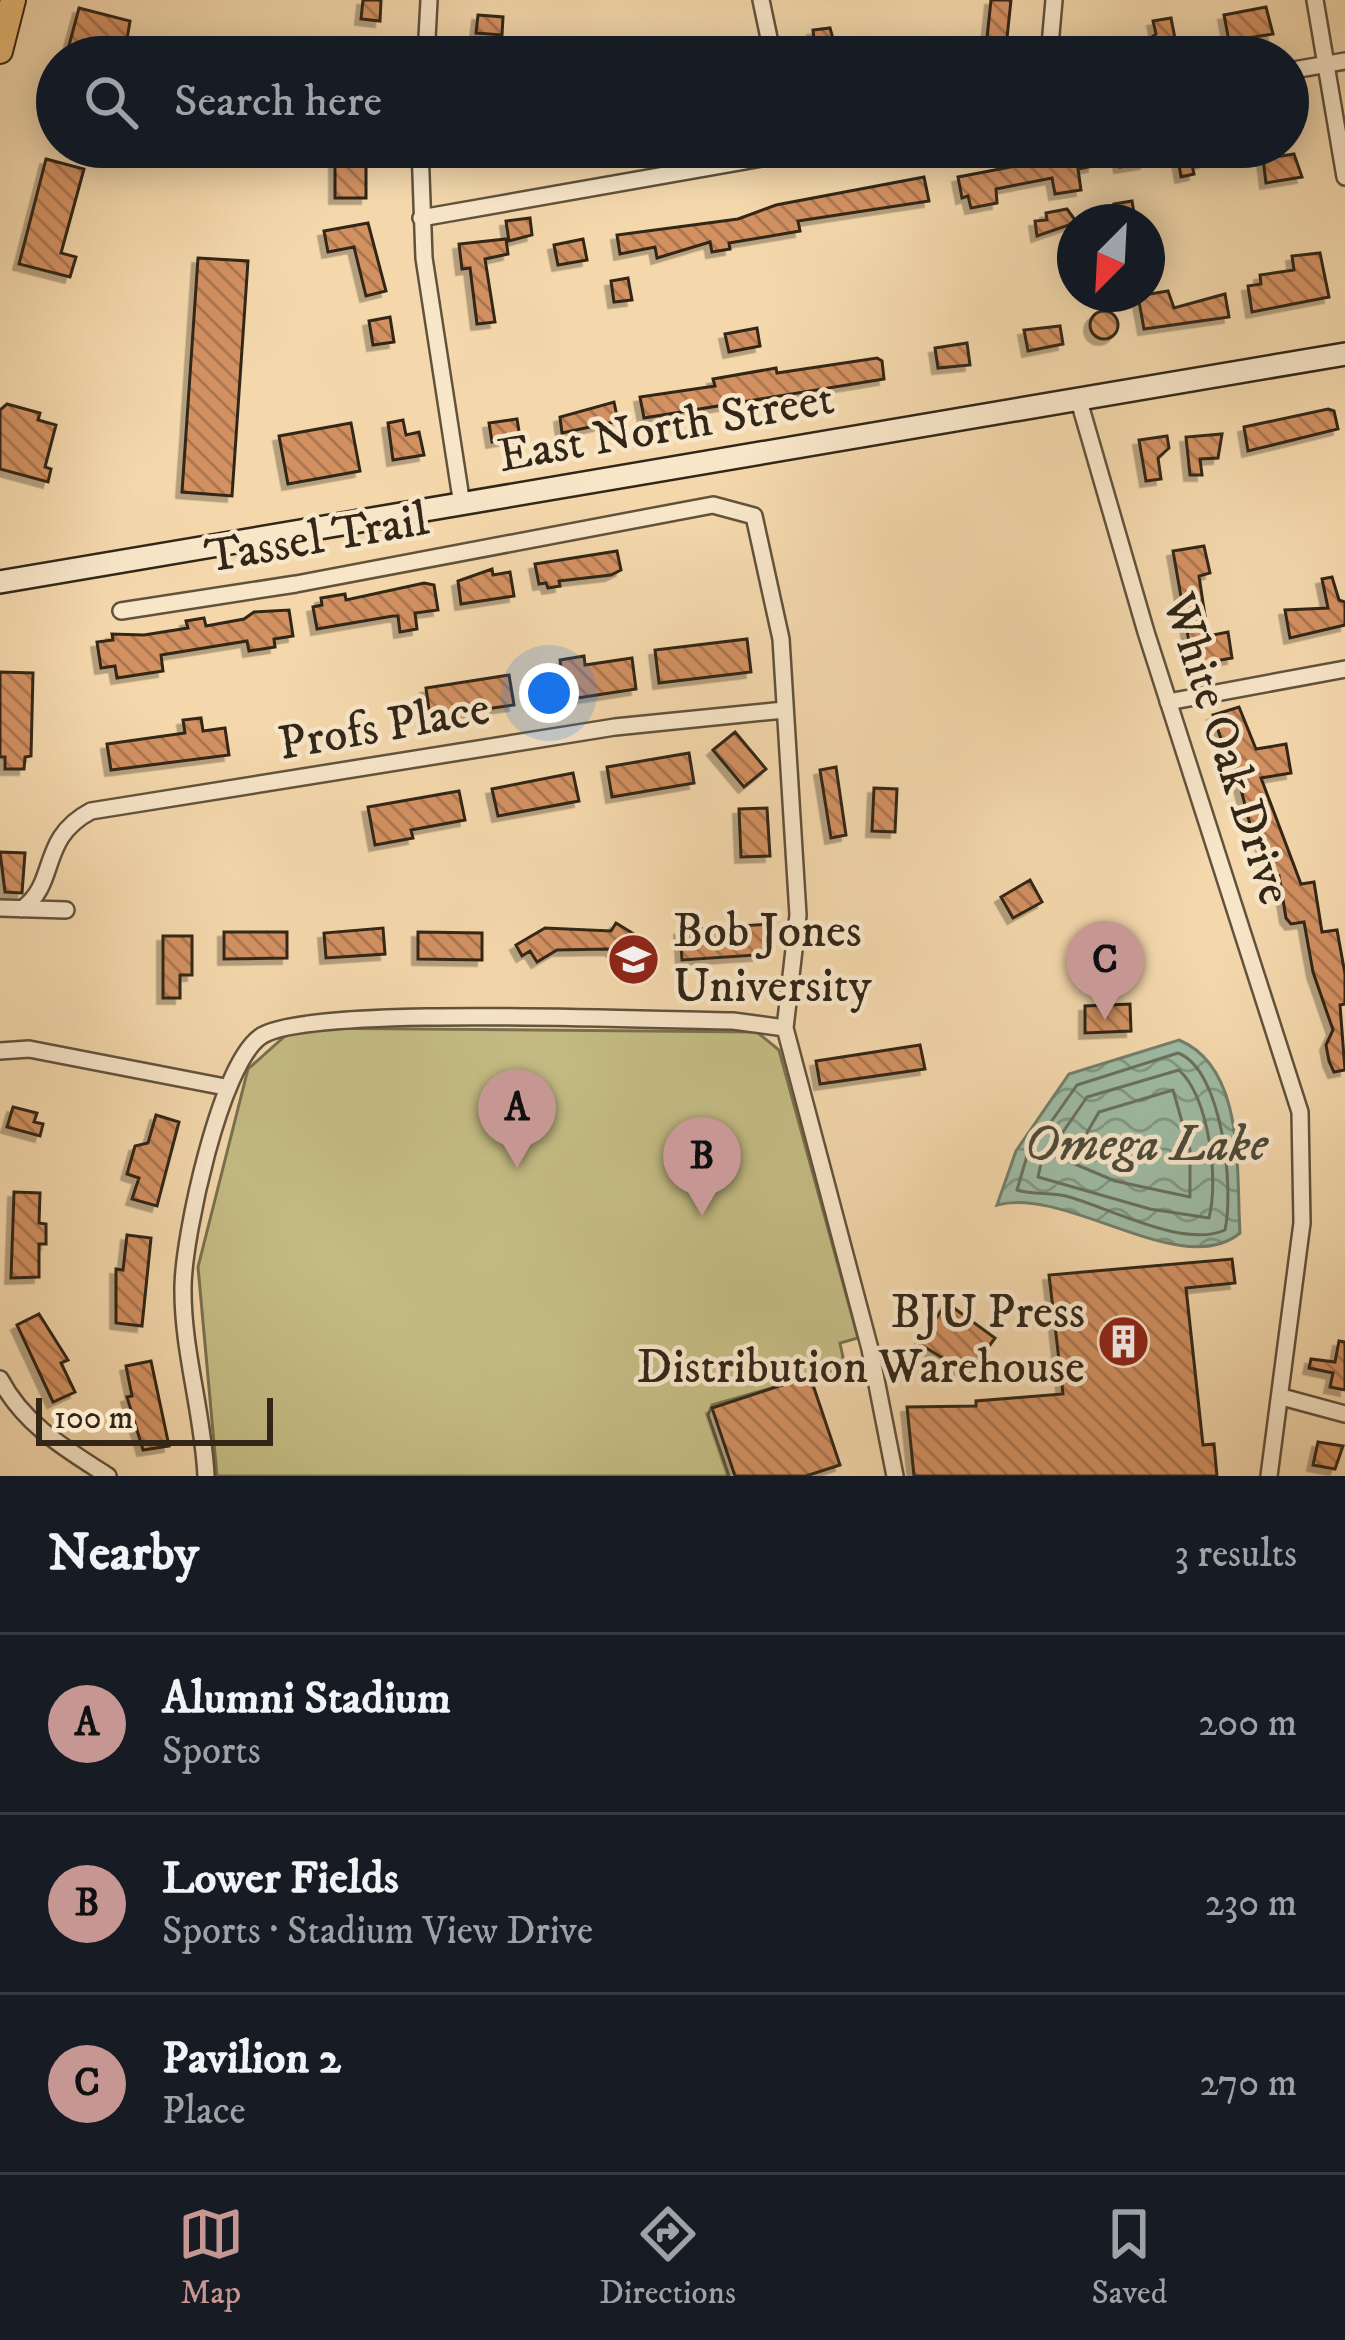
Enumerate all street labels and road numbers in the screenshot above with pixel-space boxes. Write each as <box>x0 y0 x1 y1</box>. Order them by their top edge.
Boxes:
street label: East North Street <box>493 369 839 487</box>
street label: Tassel Trail <box>201 490 434 588</box>
street label: White Oak Drive <box>1147 585 1305 912</box>
street label: Profs Place <box>274 679 494 775</box>

